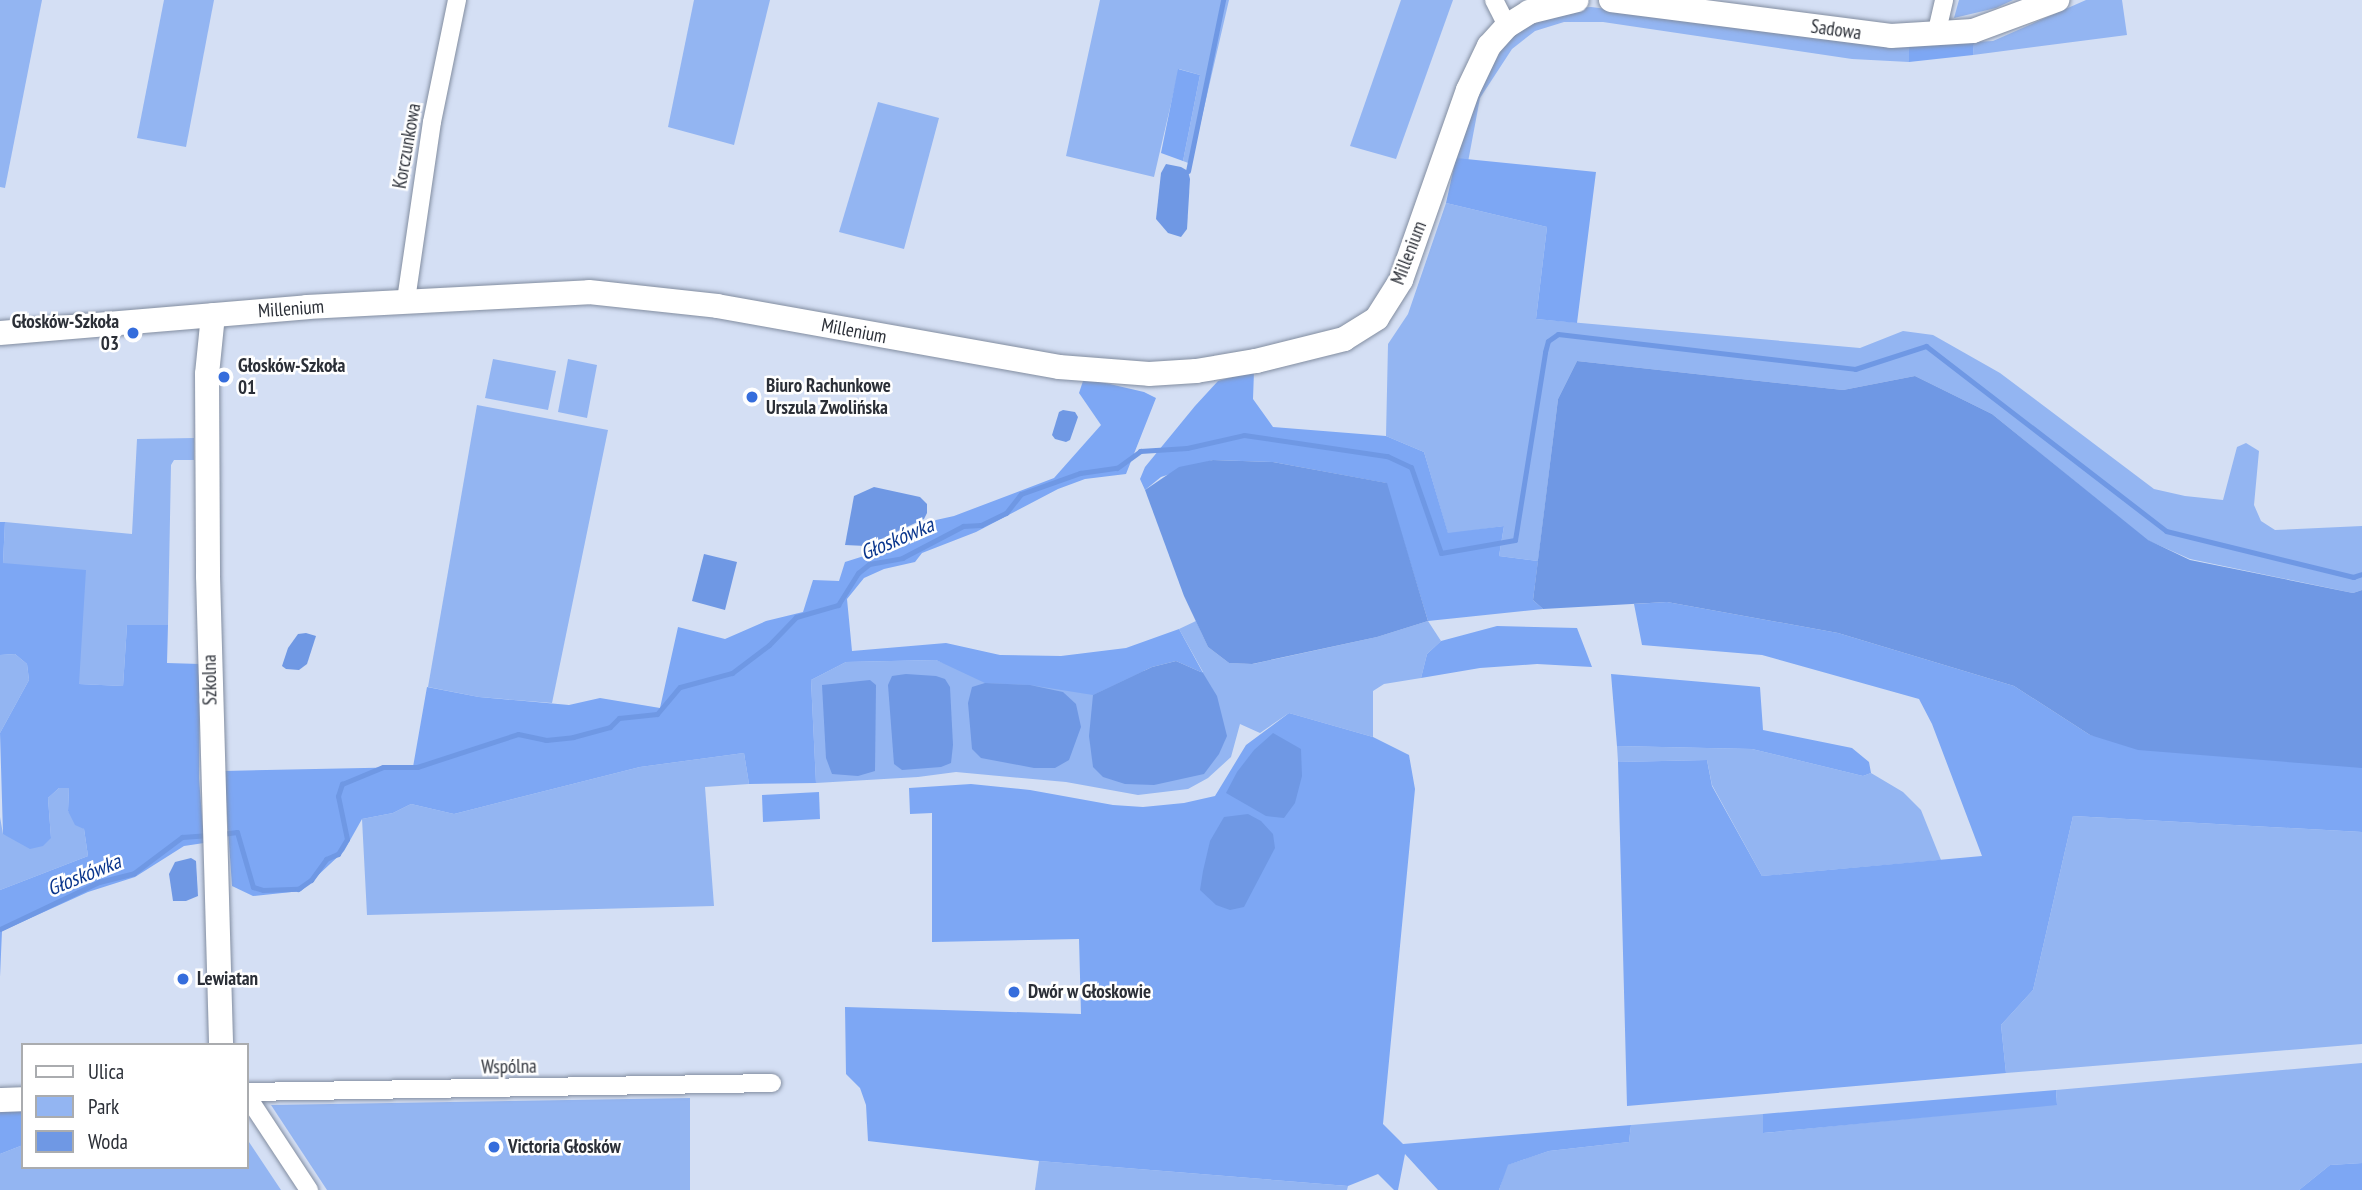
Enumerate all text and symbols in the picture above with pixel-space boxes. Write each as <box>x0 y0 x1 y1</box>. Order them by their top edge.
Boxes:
street label: Sadowa <box>1809 15 1863 45</box>
street label: Korczunkowa <box>388 102 426 190</box>
street label: Millenium <box>1387 218 1431 288</box>
street label: Millenium <box>257 295 325 323</box>
place label: Głosków-Szkoła 03 <box>12 311 119 355</box>
street label: Millenium <box>819 314 889 348</box>
marker: Głosków-Szkoła 03 <box>125 325 141 341</box>
place label: Głosków-Szkoła 01 <box>238 355 345 399</box>
marker: Głosków-Szkoła 01 <box>216 369 232 385</box>
place label: Biuro Rachunkowe Urszula Zwolińska <box>766 375 891 419</box>
marker: Biuro Rachunkowe Urszula Zwolińska <box>744 389 760 405</box>
water label: Głoskówka <box>857 512 937 566</box>
street label: Szkolna <box>198 654 222 706</box>
water label: Głoskówka <box>44 849 124 901</box>
place label: Lewiatan <box>197 968 258 990</box>
marker: Lewiatan <box>175 971 191 987</box>
place label: Dwór w Głoskowie <box>1028 981 1152 1003</box>
marker: Dwór w Głoskowie <box>1006 984 1022 1000</box>
legend <box>21 1043 248 1169</box>
street label: Wspólna <box>481 1055 537 1079</box>
text: Ulica <box>88 1058 124 1085</box>
text: Park <box>88 1093 119 1120</box>
text: Woda <box>88 1128 128 1155</box>
place label: Victoria Głosków <box>508 1136 621 1158</box>
marker: Victoria Głosków <box>486 1139 502 1155</box>

